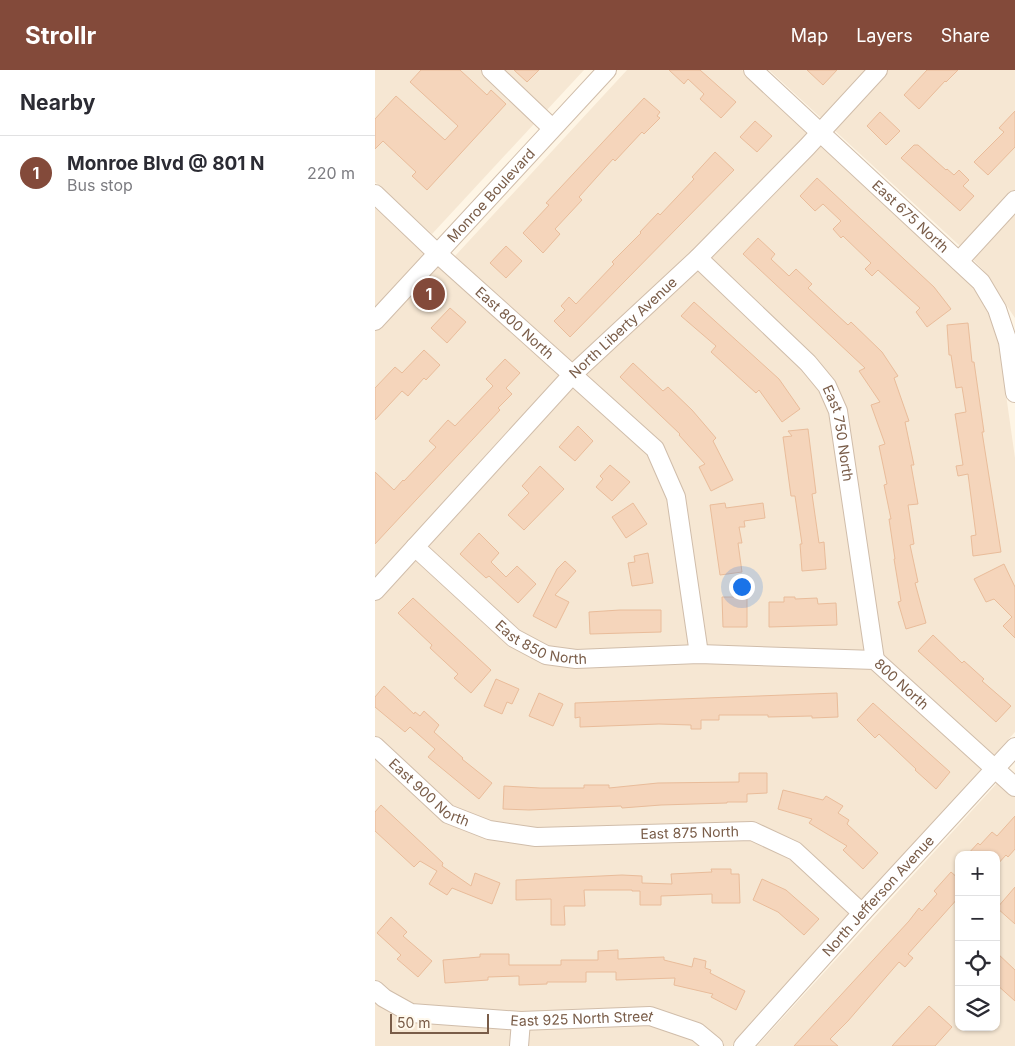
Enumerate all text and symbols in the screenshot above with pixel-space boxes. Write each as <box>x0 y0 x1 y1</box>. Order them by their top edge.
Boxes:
text: Strollr <box>25 21 96 50</box>
text: Map <box>791 25 828 46</box>
text: Layers <box>856 25 913 46</box>
text: Share <box>941 25 990 46</box>
text: Nearby <box>20 90 95 115</box>
street label: Monroe Boulevard <box>443 145 538 245</box>
text: Monroe Blvd @ 801 N <box>67 152 265 175</box>
text: 1 <box>33 163 39 183</box>
text: 220 m <box>307 163 355 183</box>
text: Bus stop <box>67 175 133 195</box>
street label: East 675 North <box>869 176 953 256</box>
street label: North Liberty Avenue <box>565 273 680 381</box>
pin: 1 <box>413 275 445 313</box>
street label: East 800 North <box>472 283 558 362</box>
street label: East 750 North <box>820 382 857 483</box>
your location <box>729 574 755 600</box>
street label: East 850 North <box>492 616 587 667</box>
street label: 800 North <box>871 655 933 713</box>
street label: East 900 North <box>386 754 472 830</box>
street label: East 875 North <box>640 822 739 842</box>
street label: North Jefferson Avenue <box>818 832 937 960</box>
map controls <box>955 851 1000 1031</box>
button: + <box>955 851 1000 896</box>
button: − <box>955 896 1000 941</box>
button: locate <box>955 941 1000 986</box>
button: layers <box>955 986 1000 1031</box>
street label: East 925 North Street <box>510 1007 656 1029</box>
scale bar <box>390 1011 489 1034</box>
text: 50 m <box>397 1014 431 1031</box>

